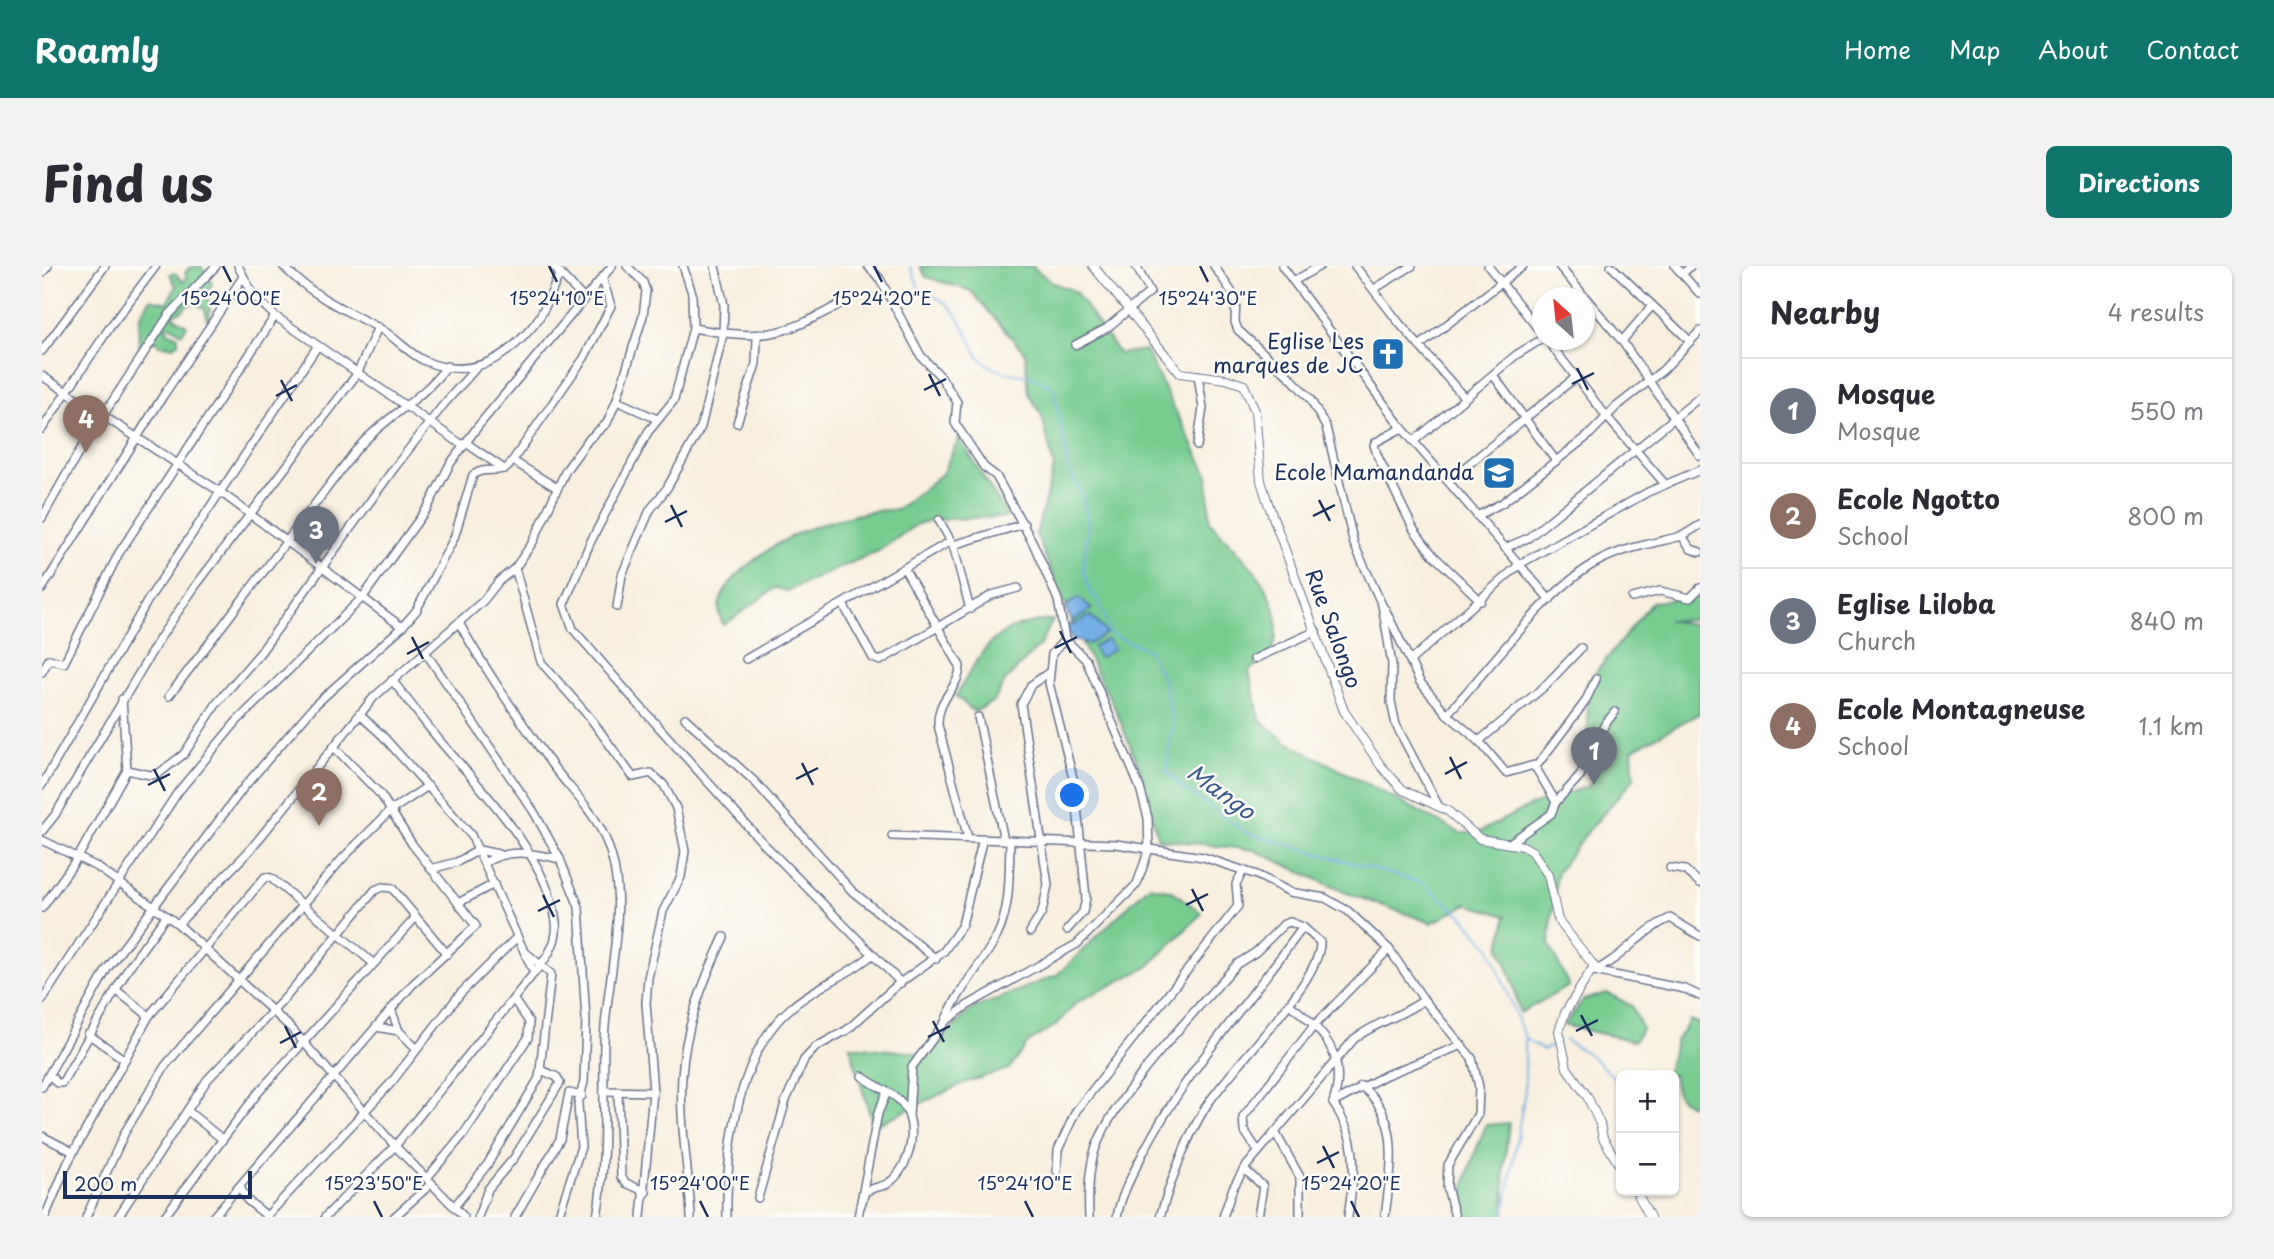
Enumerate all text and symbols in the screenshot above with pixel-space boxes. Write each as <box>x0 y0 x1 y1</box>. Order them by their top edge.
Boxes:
text: Roamly <box>35 24 160 74</box>
text: Home <box>1844 31 1911 67</box>
text: Map <box>1949 31 2000 67</box>
text: About <box>2038 31 2108 67</box>
text: Contact <box>2146 31 2239 67</box>
text: Find us <box>42 145 213 219</box>
button: Directions <box>2046 146 2232 218</box>
text: 15°24'00"E <box>181 284 281 311</box>
text: 15°24'10"E <box>509 284 605 311</box>
text: 15°24'20"E <box>832 284 932 311</box>
text: 15°24'30"E <box>1159 284 1257 311</box>
north arrow <box>1532 287 1595 350</box>
text: Nearby <box>1770 289 1880 334</box>
text: 4 results <box>2108 294 2204 329</box>
place label: Eglise Les marques de JC <box>1213 324 1364 380</box>
church icon: Eglise Les marques de JC <box>1369 335 1407 373</box>
text: Mosque <box>1837 374 1935 413</box>
text: 1 <box>1788 393 1799 428</box>
text: 550 m <box>2129 393 2204 428</box>
pin: 4 <box>63 395 109 453</box>
text: Mosque <box>1837 413 1921 448</box>
school or university icon: Ecole Mamandanda <box>1480 454 1518 492</box>
place label: Ecole Mamandanda <box>1274 455 1474 487</box>
text: Ecole Ngotto <box>1837 479 2000 518</box>
text: 2 <box>1785 498 1801 533</box>
text: 800 m <box>2127 498 2204 533</box>
pin: 3 <box>293 506 339 564</box>
text: School <box>1837 518 1909 553</box>
street label: Rue Salongo <box>1299 564 1371 692</box>
text: Eglise Liloba <box>1837 584 1996 623</box>
text: 3 <box>1785 603 1801 638</box>
text: 840 m <box>2130 603 2204 638</box>
text: Church <box>1837 623 1916 658</box>
text: Ecole Montagneuse <box>1837 689 2085 728</box>
text: 4 <box>1785 708 1801 743</box>
text: 1.1 km <box>2138 708 2204 743</box>
pin: 1 <box>1571 727 1617 785</box>
text: School <box>1837 728 1909 763</box>
water label: Mango <box>1181 754 1264 828</box>
pin: 2 <box>296 768 342 826</box>
your location <box>1055 778 1089 812</box>
map controls <box>1616 1070 1679 1196</box>
button: + <box>1616 1070 1679 1133</box>
button: − <box>1616 1133 1679 1196</box>
scale bar <box>63 1168 252 1200</box>
text: 200 m <box>74 1169 137 1197</box>
text: 15°23'50"E <box>325 1169 423 1196</box>
text: 15°24'00"E <box>650 1169 750 1196</box>
text: 15°24'10"E <box>977 1169 1073 1196</box>
text: 15°24'20"E <box>1301 1169 1401 1196</box>

